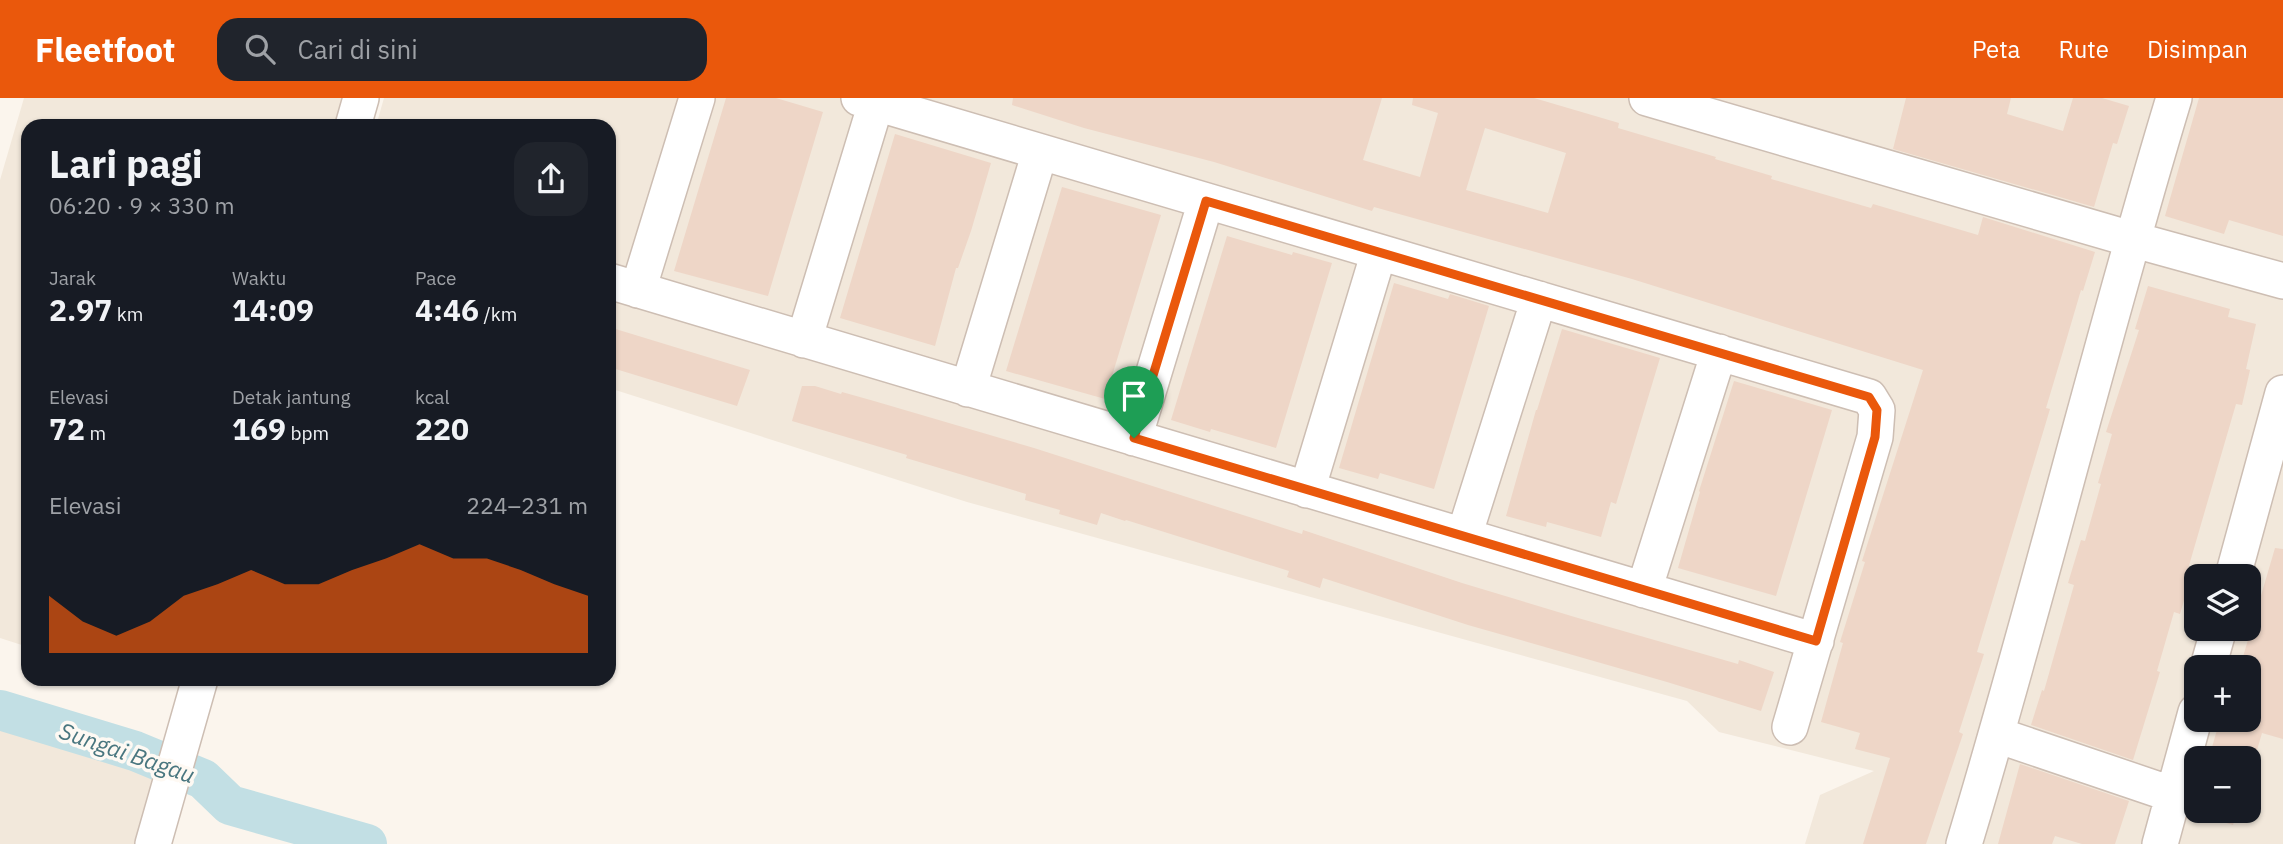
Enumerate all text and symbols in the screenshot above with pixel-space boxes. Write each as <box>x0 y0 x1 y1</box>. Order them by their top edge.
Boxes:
search box <box>217 18 707 81</box>
text: Fleetfoot <box>35 28 175 71</box>
icon: search <box>241 30 279 68</box>
text: Cari di sini <box>297 32 418 66</box>
text: Peta <box>1972 33 2020 65</box>
text: Rute <box>2058 33 2109 65</box>
text: Disimpan <box>2147 33 2248 65</box>
text: Lari pagi <box>49 139 203 188</box>
button: share <box>514 142 588 216</box>
text: 06:20 · 9 × 330 m <box>49 190 235 220</box>
text: Jarak <box>49 266 96 290</box>
text: Waktu <box>232 266 286 290</box>
text: Pace <box>415 266 456 290</box>
text: 2.97 <box>49 290 112 329</box>
text: 14:09 <box>232 290 314 329</box>
text: 4:46 <box>415 290 479 329</box>
text: km <box>112 302 143 326</box>
text: /km <box>479 302 517 326</box>
pin <box>1104 366 1164 438</box>
icon: arrive <box>1115 377 1153 415</box>
text: Elevasi <box>49 385 109 409</box>
text: Detak jantung <box>232 385 350 409</box>
text: kcal <box>415 385 450 409</box>
text: 72 <box>49 409 85 448</box>
text: 169 <box>232 409 286 448</box>
text: 220 <box>415 409 469 448</box>
text: m <box>85 421 106 445</box>
text: bpm <box>286 421 329 445</box>
text: Elevasi <box>49 490 121 520</box>
text: 224–231 m <box>466 490 588 520</box>
map controls <box>2184 564 2261 823</box>
button: layers <box>2184 564 2261 641</box>
button: + <box>2184 655 2261 732</box>
water label: Sungai Bagau <box>56 715 199 789</box>
button: − <box>2184 746 2261 823</box>

